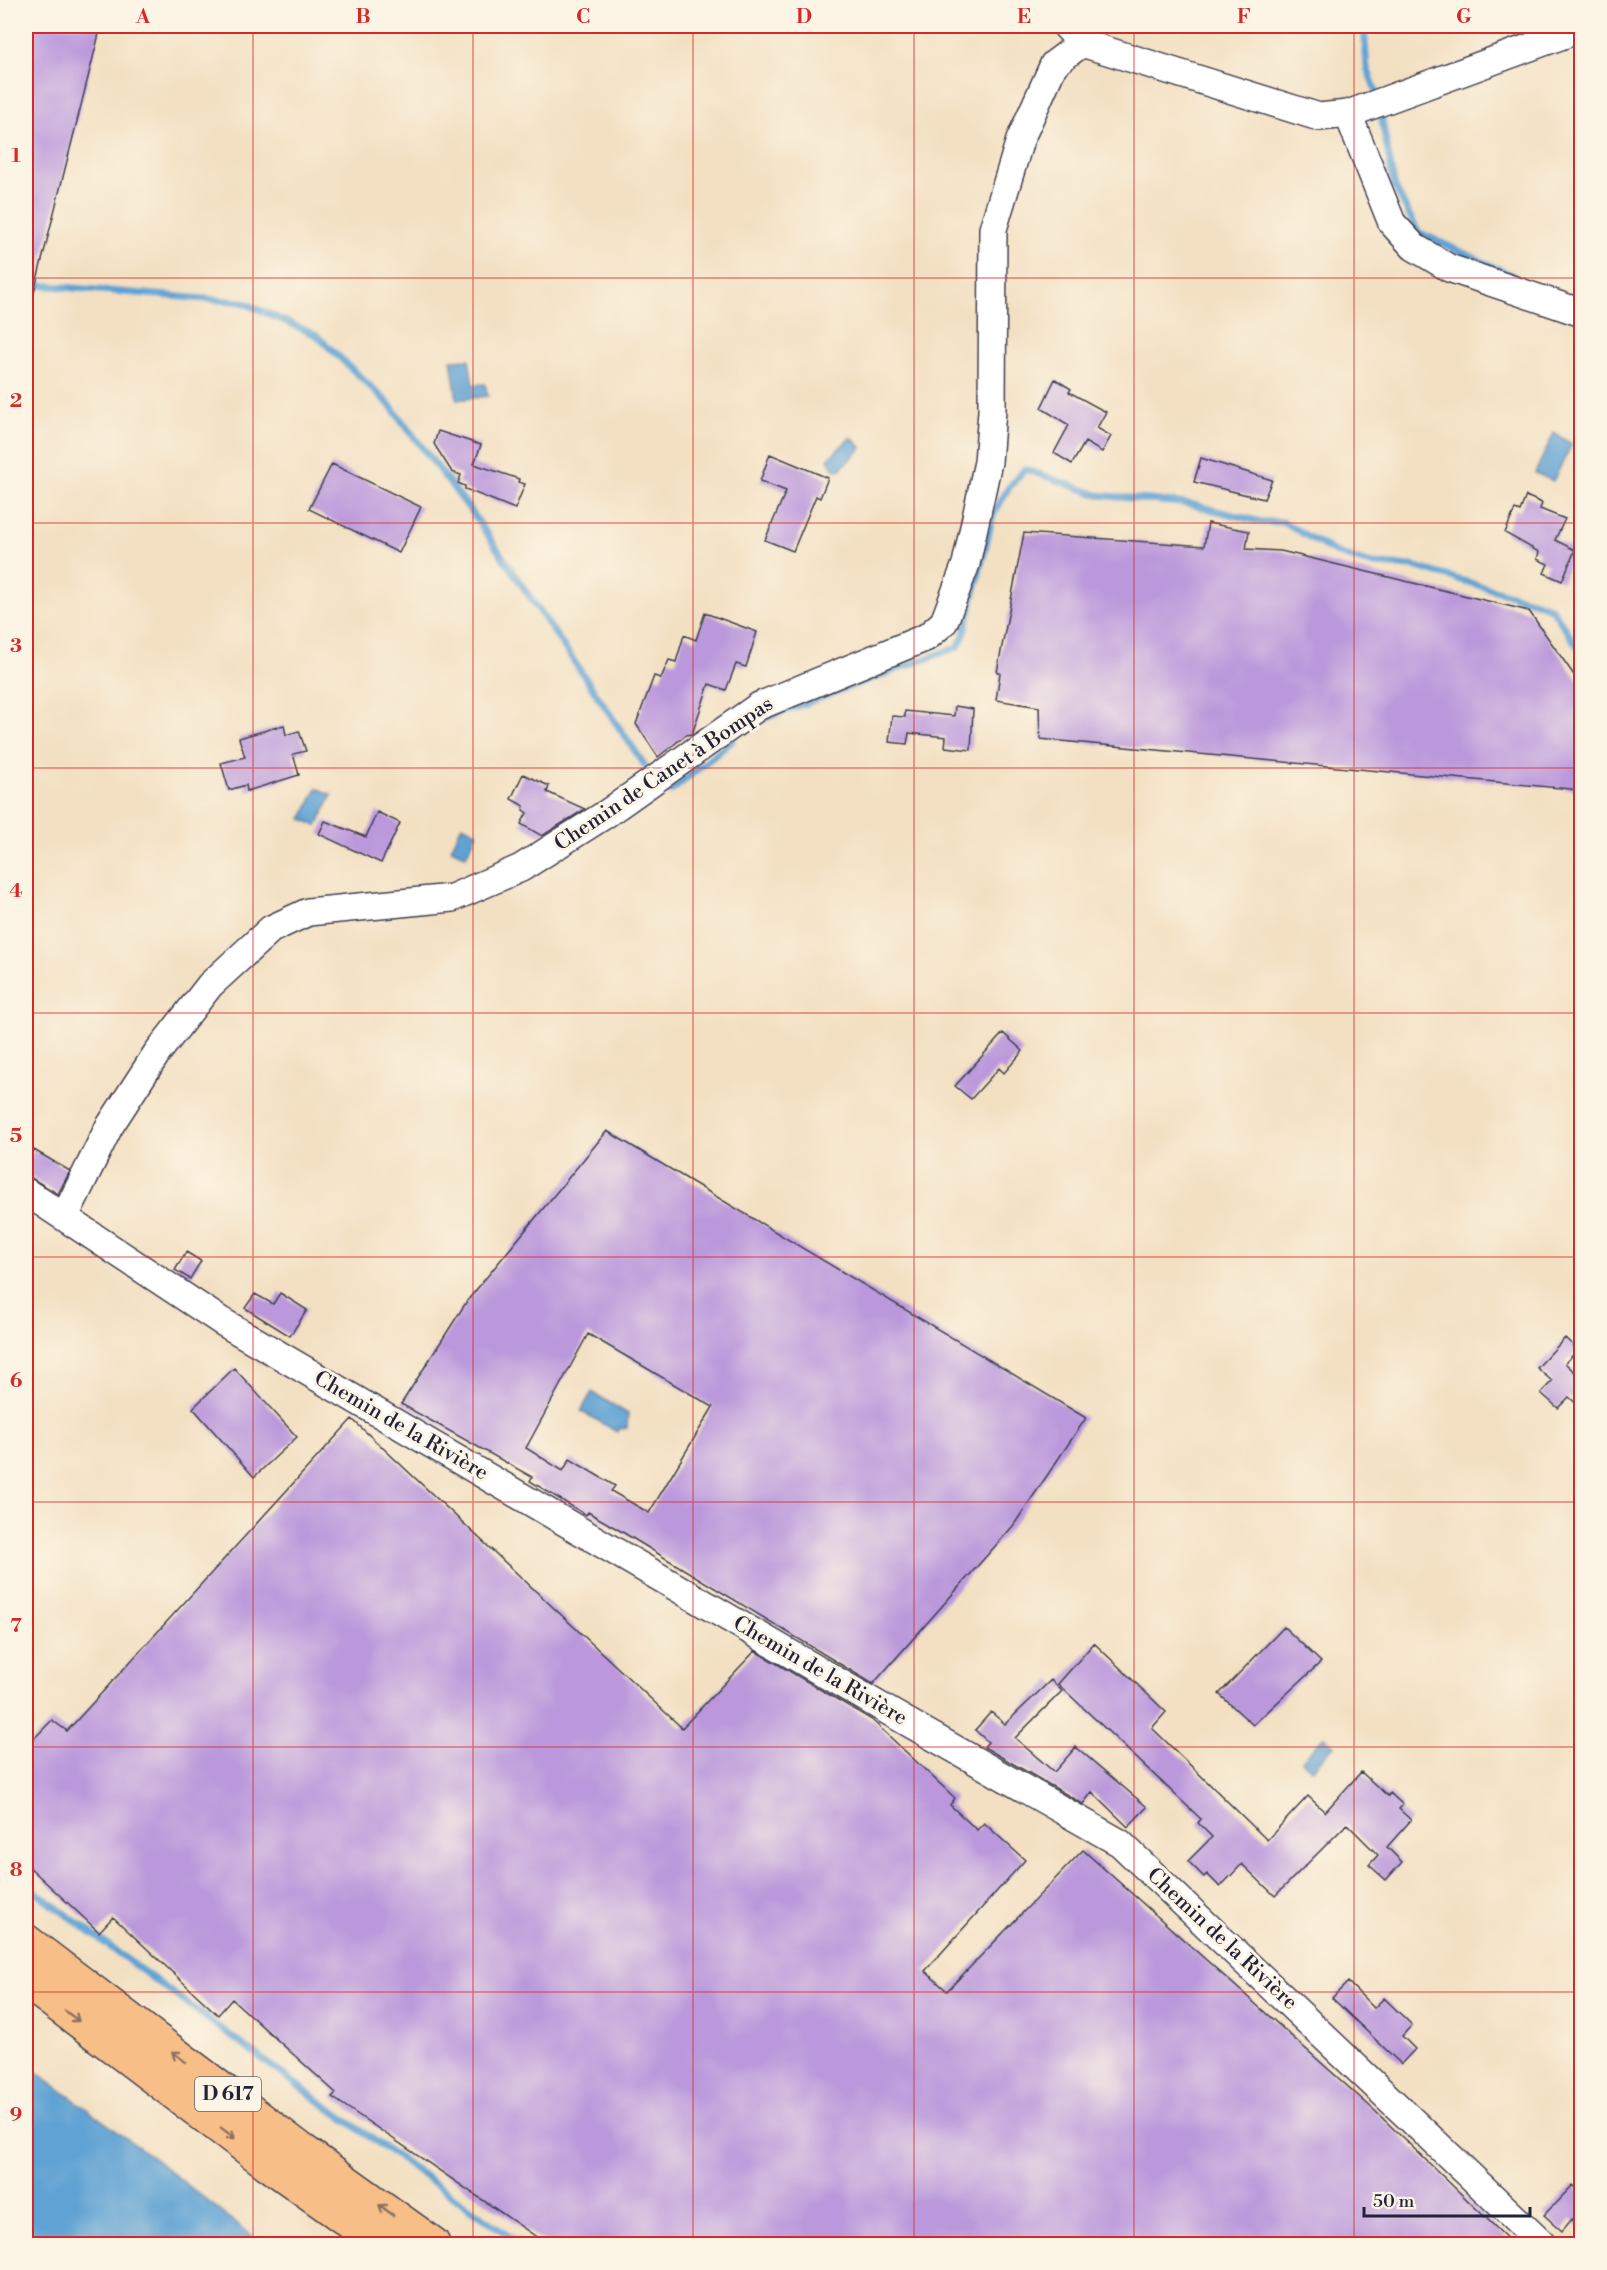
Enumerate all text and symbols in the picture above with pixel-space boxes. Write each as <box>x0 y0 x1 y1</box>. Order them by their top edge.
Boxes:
text: A <box>135 5 151 30</box>
text: B <box>355 5 371 30</box>
text: C <box>576 5 590 30</box>
text: D <box>796 5 812 30</box>
text: E <box>1017 5 1031 30</box>
text: F <box>1237 5 1251 30</box>
text: G <box>1456 5 1472 30</box>
text: 1 <box>11 144 21 169</box>
text: 2 <box>10 389 22 414</box>
text: 3 <box>10 634 22 659</box>
street label: Chemin de Canet à Bompas <box>550 691 778 857</box>
text: 4 <box>9 879 23 904</box>
text: 5 <box>10 1124 22 1149</box>
street label: Chemin de la Rivière <box>309 1366 493 1486</box>
text: 6 <box>10 1369 23 1394</box>
street label: Chemin de la Rivière <box>728 1611 912 1731</box>
text: 7 <box>10 1614 22 1639</box>
text: 8 <box>10 1858 23 1883</box>
street label: Chemin de la Rivière <box>1141 1862 1303 2016</box>
one-way arrow <box>64 2010 80 2022</box>
one-way arrow <box>171 2050 187 2063</box>
road number: D 617 <box>195 2077 261 2111</box>
text: 9 <box>10 2103 22 2128</box>
one-way arrow <box>220 2127 236 2140</box>
scale bar <box>1364 2180 1530 2218</box>
text: 50 m <box>1373 2190 1415 2213</box>
one-way arrow <box>378 2204 394 2216</box>

